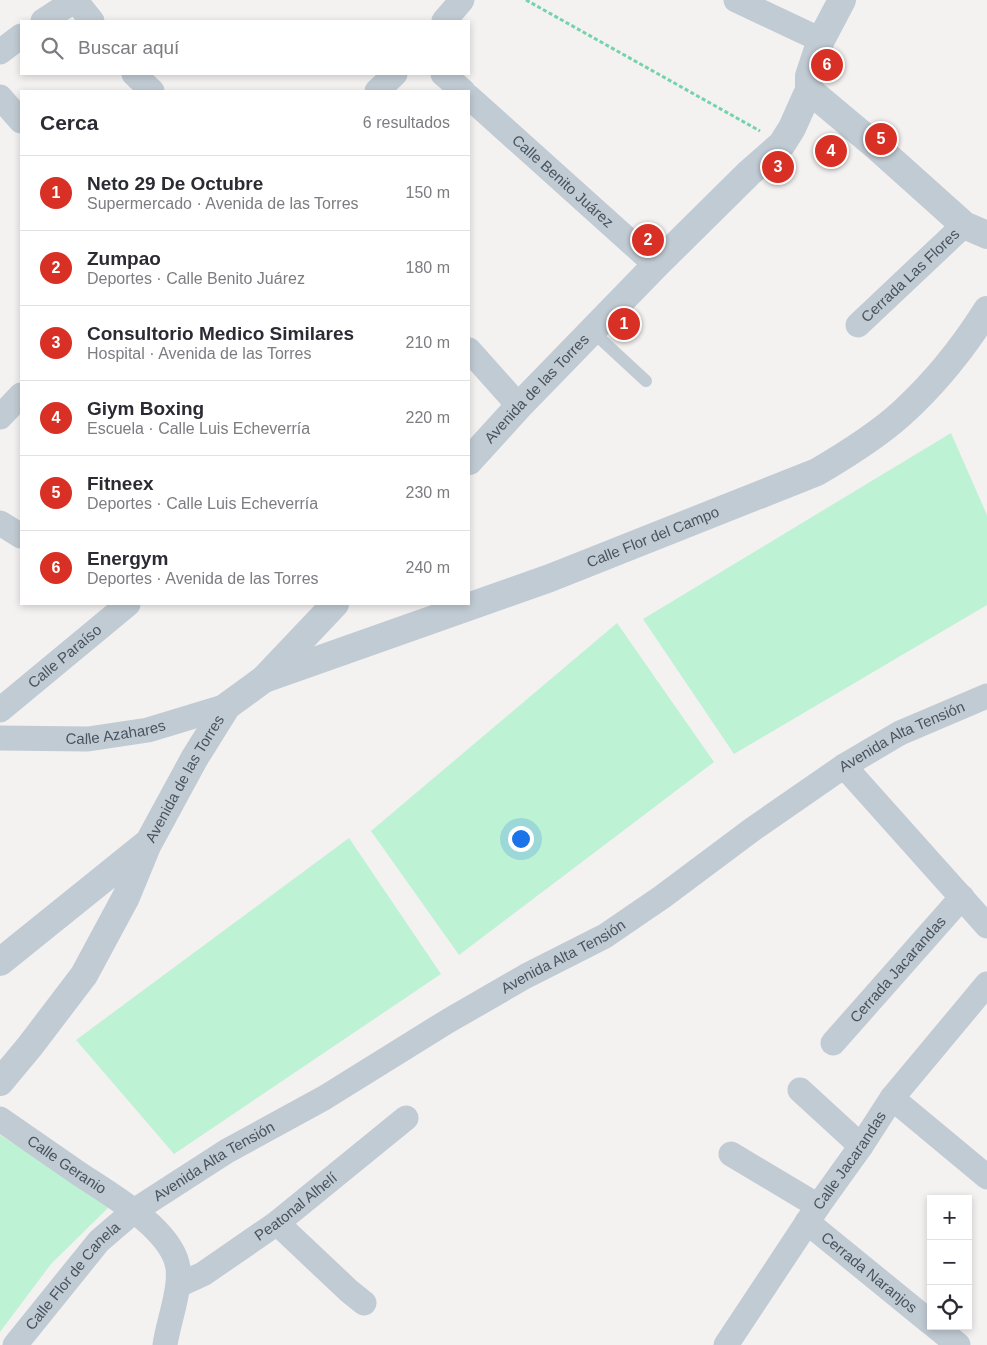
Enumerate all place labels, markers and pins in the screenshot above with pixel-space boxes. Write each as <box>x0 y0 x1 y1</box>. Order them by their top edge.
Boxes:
pin: 6 <box>811 46 843 84</box>
pin: 5 <box>865 120 897 158</box>
pin: 4 <box>815 132 847 170</box>
pin: 3 <box>762 148 794 186</box>
pin: 2 <box>632 221 664 259</box>
pin: 1 <box>608 305 640 343</box>

